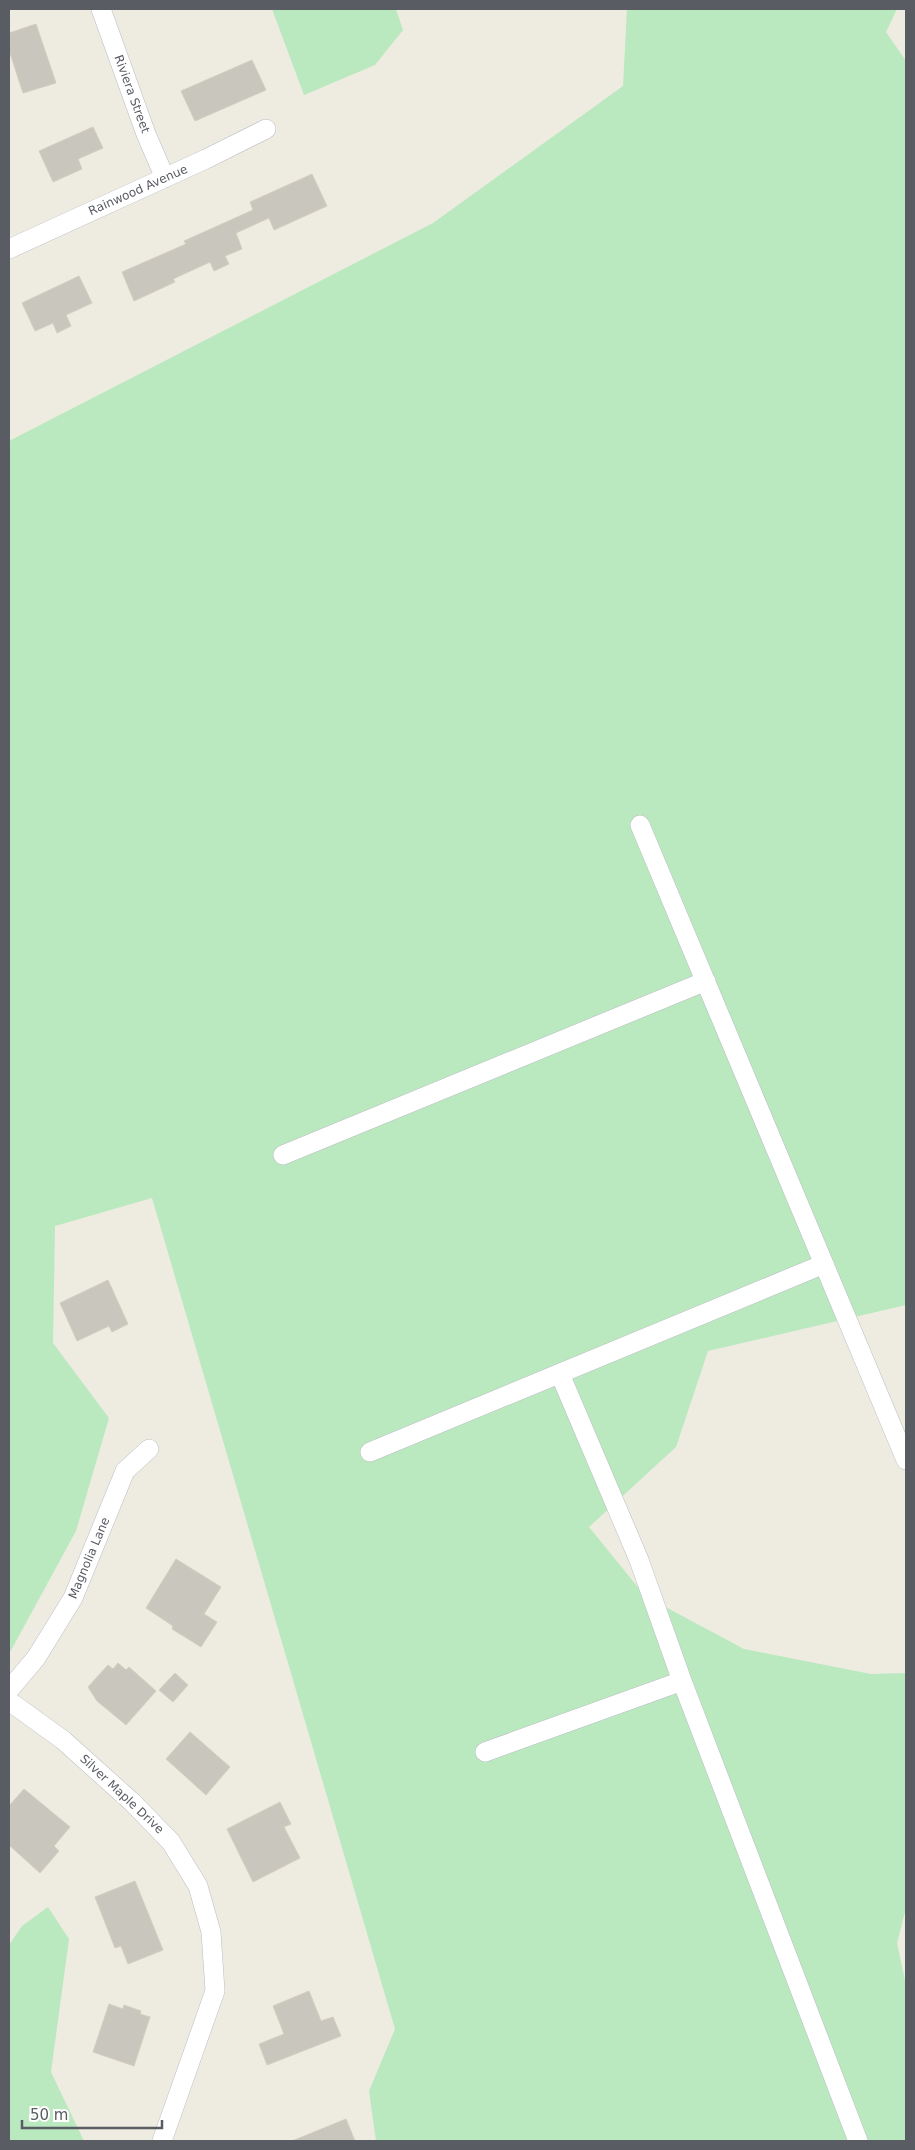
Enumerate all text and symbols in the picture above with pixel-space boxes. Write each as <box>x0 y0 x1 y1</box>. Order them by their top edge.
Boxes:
street label: Riviera Street <box>111 53 153 135</box>
street label: Rainwood Avenue <box>86 162 190 218</box>
street label: Magnolia Lane <box>66 1515 112 1601</box>
street label: Silver Maple Drive <box>77 1752 167 1836</box>
scale bar <box>22 2098 162 2130</box>
text: 50 m <box>30 2106 68 2124</box>

